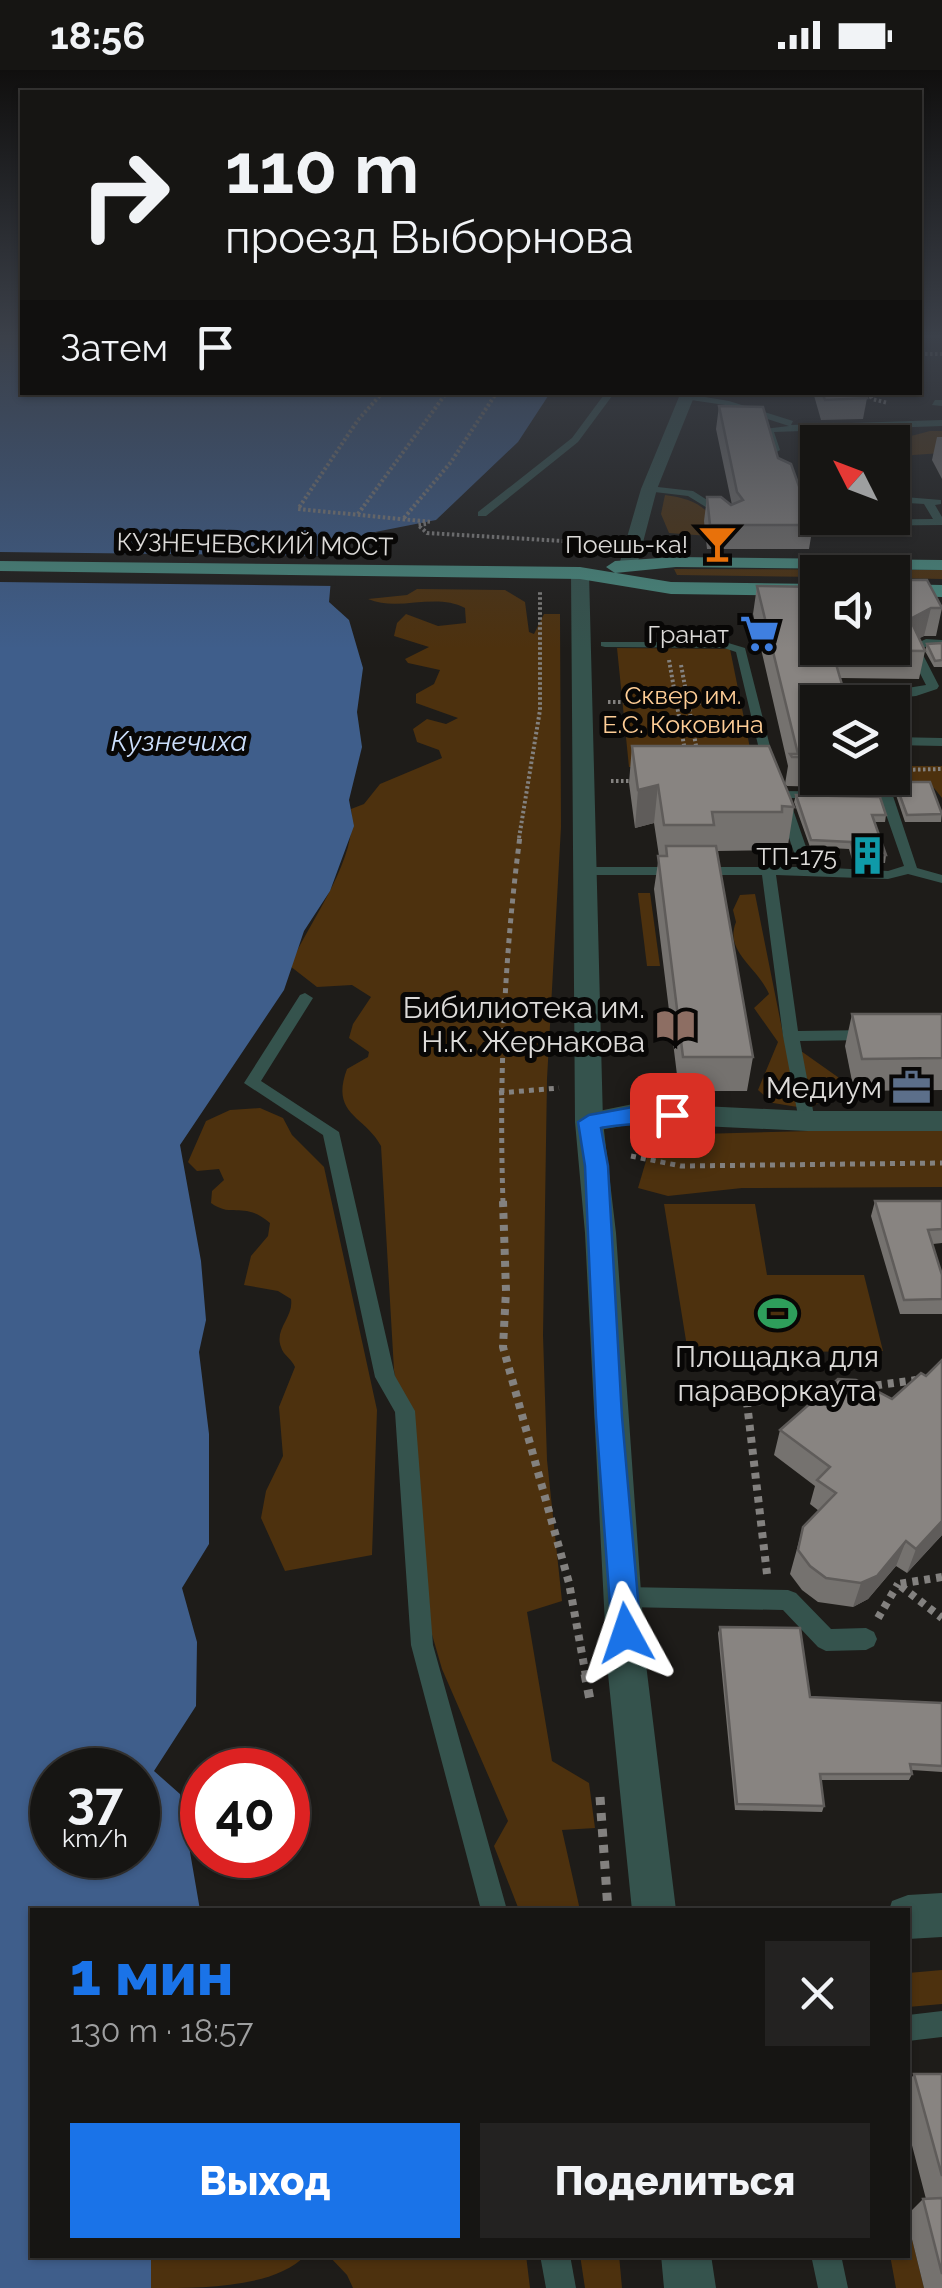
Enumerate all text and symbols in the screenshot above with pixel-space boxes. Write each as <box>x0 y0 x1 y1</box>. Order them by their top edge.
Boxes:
text: 18:56 <box>50 13 145 58</box>
text: 110 m <box>225 127 419 209</box>
icon: right <box>60 130 190 260</box>
text: проезд Выборнова <box>225 211 634 264</box>
icon: arrive <box>188 320 243 375</box>
text: Затем <box>60 325 168 370</box>
north arrow <box>800 425 910 535</box>
map controls <box>800 425 910 795</box>
bar icon: Поешь-ка! <box>697 523 739 565</box>
street label: КУЗНЕЧЕВСКИЙ МОСТ <box>116 527 394 561</box>
place label: Поешь-ка! <box>565 529 688 559</box>
button: sound <box>800 555 910 665</box>
supermarket icon: Гранат <box>738 613 780 655</box>
place label: Гранат <box>647 619 729 649</box>
park label: Сквер им. Е.С. Коковина <box>602 680 764 739</box>
button: layers <box>800 685 910 795</box>
water label: Кузнечиха <box>111 725 247 758</box>
building icon: ТП-175 <box>846 835 888 877</box>
place label: ТП-175 <box>756 841 837 871</box>
place label: Бибилиотека им. Н.К. Жернакова <box>403 990 645 1059</box>
library icon: Бибилиотека им. Н.К. Жернакова <box>654 1004 696 1046</box>
office icon: Медиум <box>891 1067 933 1109</box>
place label: Медиум <box>766 1070 882 1105</box>
pin <box>630 1073 715 1158</box>
icon: arrive <box>645 1088 700 1143</box>
sports icon: Площадка для параворкаута <box>756 1292 798 1334</box>
place label: Площадка для параворкаута <box>675 1339 879 1408</box>
position arrow <box>574 1581 678 1685</box>
speed limit sign: 40 <box>180 1748 310 1878</box>
text: 37 <box>67 1771 123 1830</box>
text: km/h <box>62 1823 128 1853</box>
text: 1 мин <box>70 1939 233 2009</box>
button: close <box>765 1941 870 2046</box>
text: 130 m · 18:57 <box>70 2012 253 2049</box>
button: Выход <box>70 2123 460 2238</box>
button: Поделиться <box>480 2123 870 2238</box>

